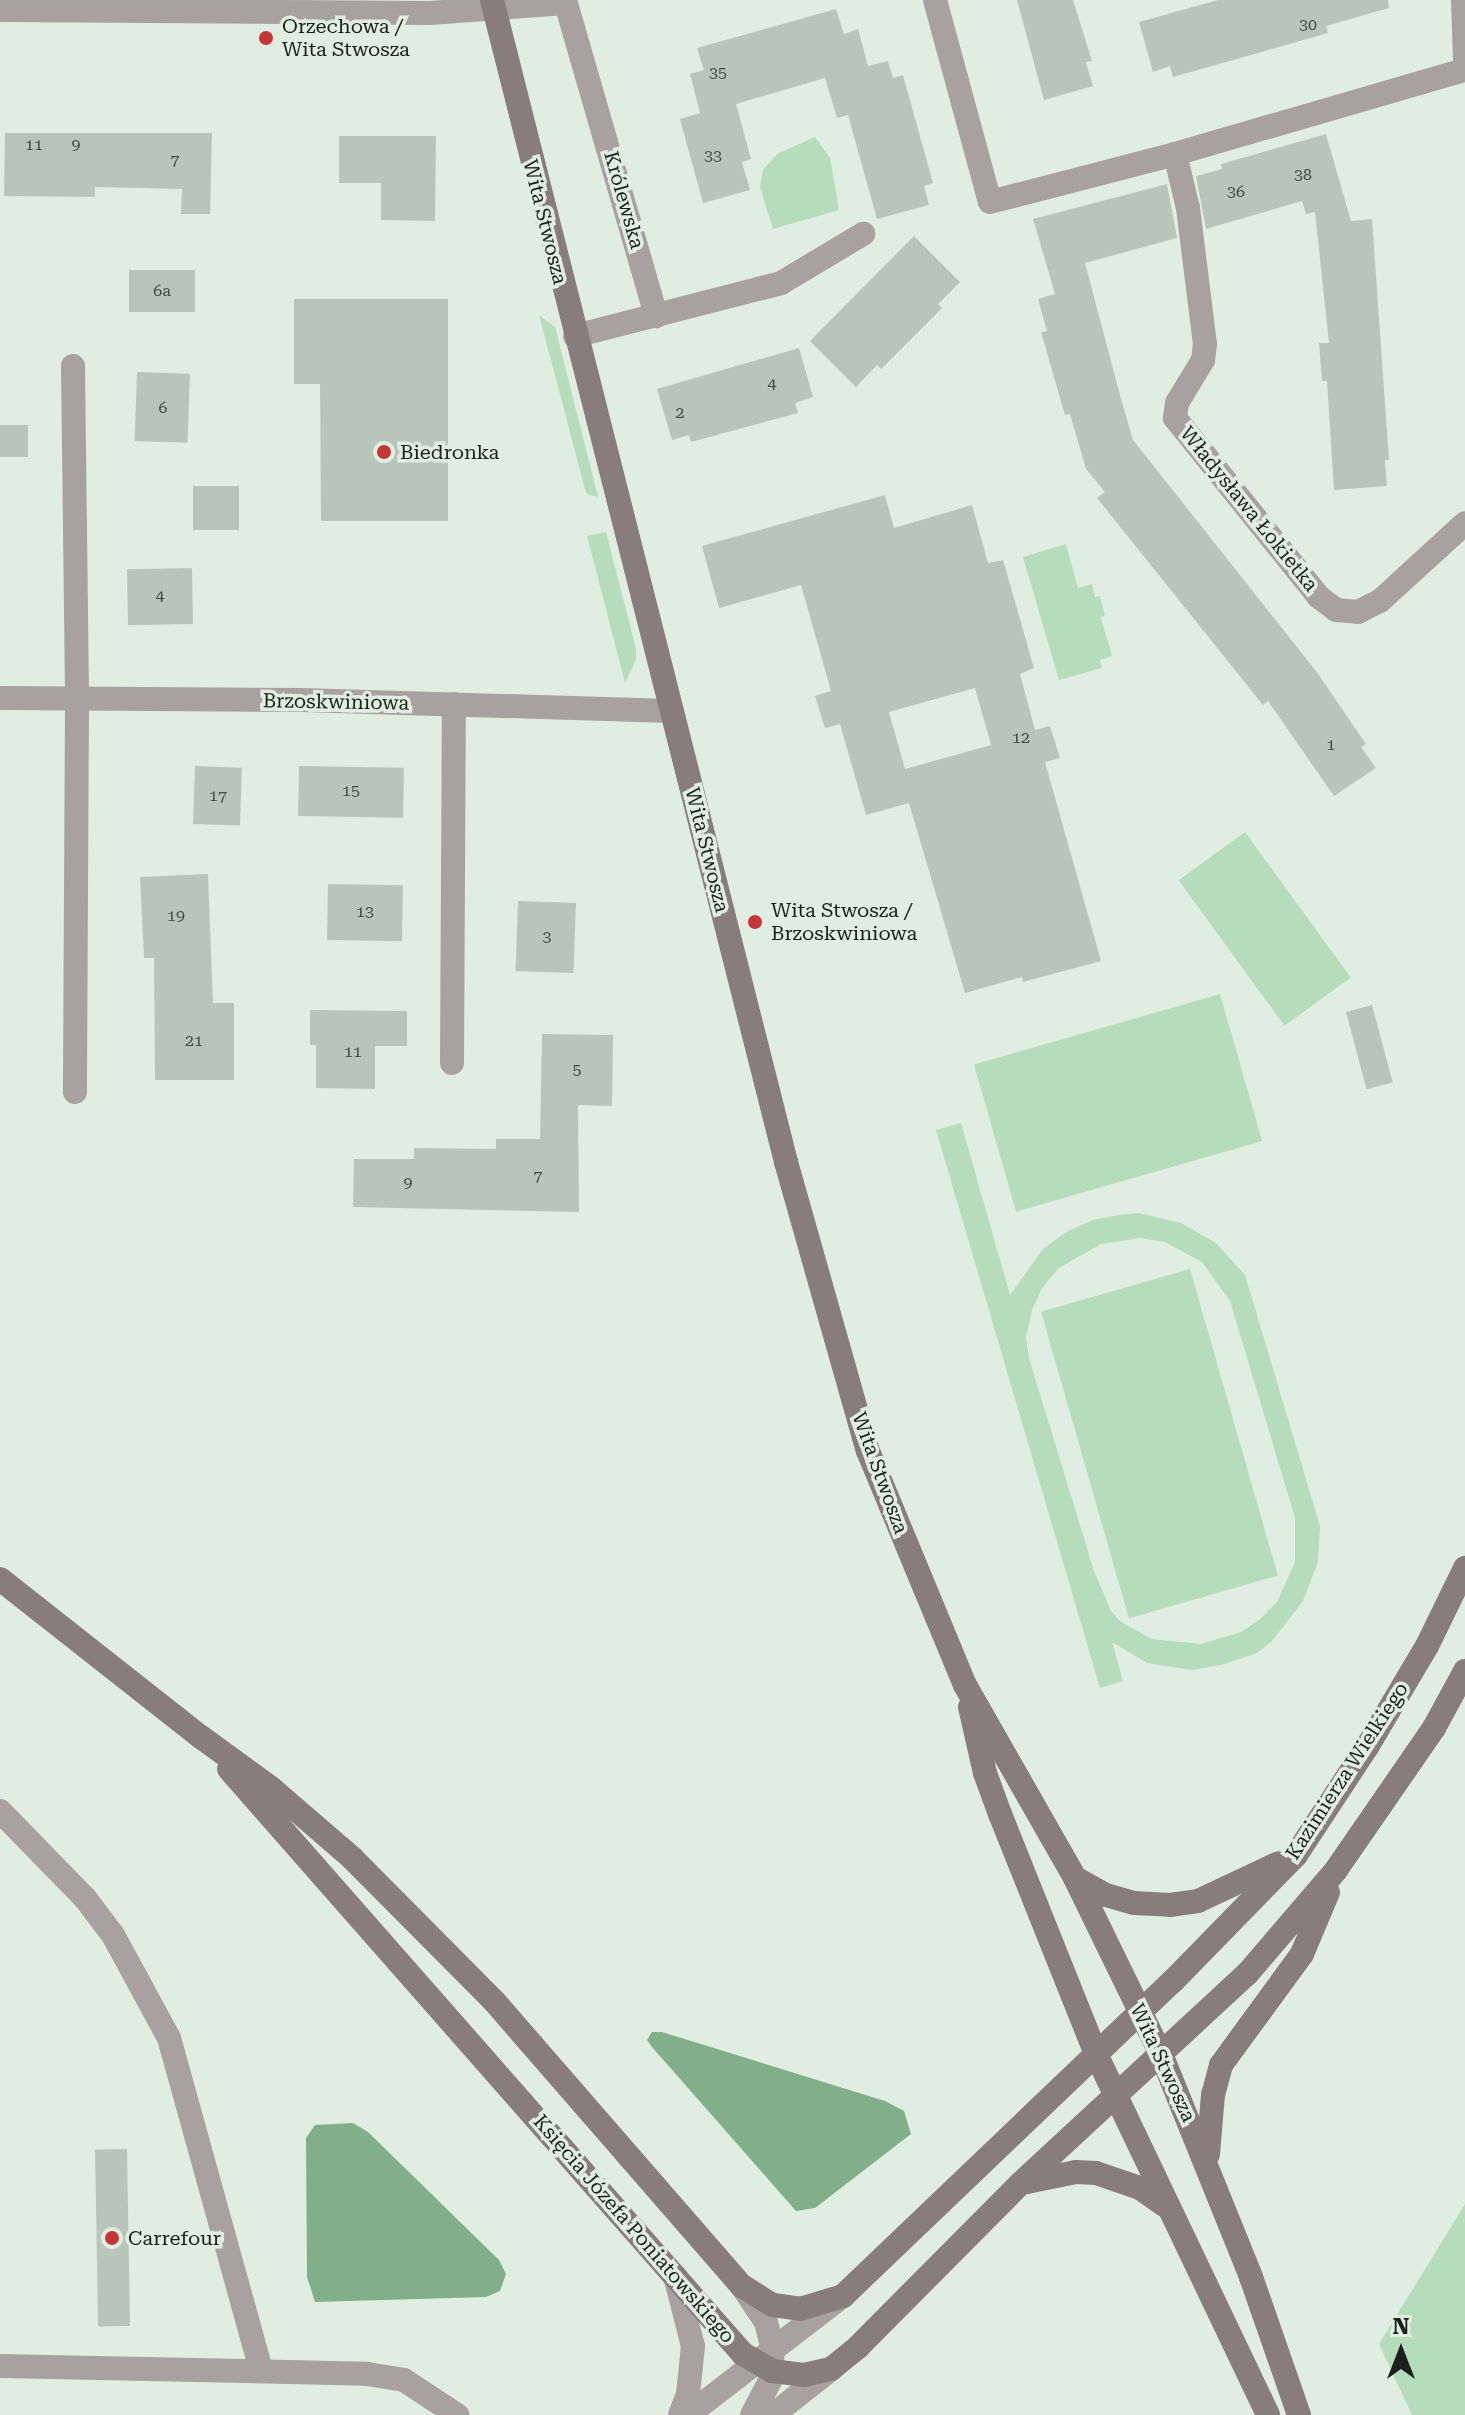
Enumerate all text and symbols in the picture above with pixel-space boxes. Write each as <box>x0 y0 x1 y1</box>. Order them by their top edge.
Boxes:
place label: Orzechowa / Wita Stwosza <box>282 14 410 61</box>
house number: 30 <box>1299 15 1317 35</box>
marker: Orzechowa / Wita Stwosza <box>257 29 275 47</box>
house number: 35 <box>709 63 727 83</box>
house number: 11 <box>25 135 43 155</box>
house number: 9 <box>72 135 80 155</box>
house number: 33 <box>704 146 722 166</box>
street label: Królewska <box>599 148 649 252</box>
house number: 7 <box>171 150 179 170</box>
street label: Wita Stwosza <box>518 157 572 287</box>
house number: 38 <box>1294 165 1312 185</box>
house number: 36 <box>1227 182 1245 202</box>
house number: 6a <box>153 281 171 301</box>
house number: 4 <box>768 374 776 394</box>
house number: 6 <box>159 398 167 418</box>
house number: 2 <box>676 403 684 423</box>
street label: Władysława Łokietka <box>1175 422 1323 596</box>
place label: Biedronka <box>400 440 499 464</box>
marker: Biedronka <box>375 443 393 461</box>
house number: 4 <box>156 586 164 606</box>
street label: Brzoskwiniowa <box>263 689 409 715</box>
house number: 12 <box>1012 728 1030 748</box>
house number: 1 <box>1327 735 1335 755</box>
house number: 15 <box>342 781 360 801</box>
street label: Wita Stwosza <box>680 785 734 915</box>
house number: 17 <box>209 786 227 806</box>
place label: Wita Stwosza / Brzoskwiniowa <box>771 898 917 945</box>
house number: 13 <box>356 902 374 922</box>
house number: 19 <box>167 906 185 926</box>
marker: Wita Stwosza / Brzoskwiniowa <box>746 913 764 931</box>
house number: 3 <box>543 927 551 947</box>
house number: 21 <box>185 1031 203 1051</box>
house number: 11 <box>344 1042 362 1062</box>
house number: 5 <box>573 1060 581 1080</box>
house number: 7 <box>534 1166 542 1186</box>
house number: 9 <box>404 1173 412 1193</box>
street label: Wita Stwosza <box>847 1409 913 1537</box>
street label: Kazimierza Wielkiego <box>1281 1678 1413 1864</box>
street label: Wita Stwosza <box>1125 2000 1201 2126</box>
street label: Księcia Józefa Poniatowskiego <box>528 2110 740 2348</box>
place label: Carrefour <box>128 2226 221 2250</box>
marker: Carrefour <box>103 2229 121 2247</box>
north arrow <box>1361 2311 1441 2391</box>
text: N <box>1393 2314 1409 2339</box>

